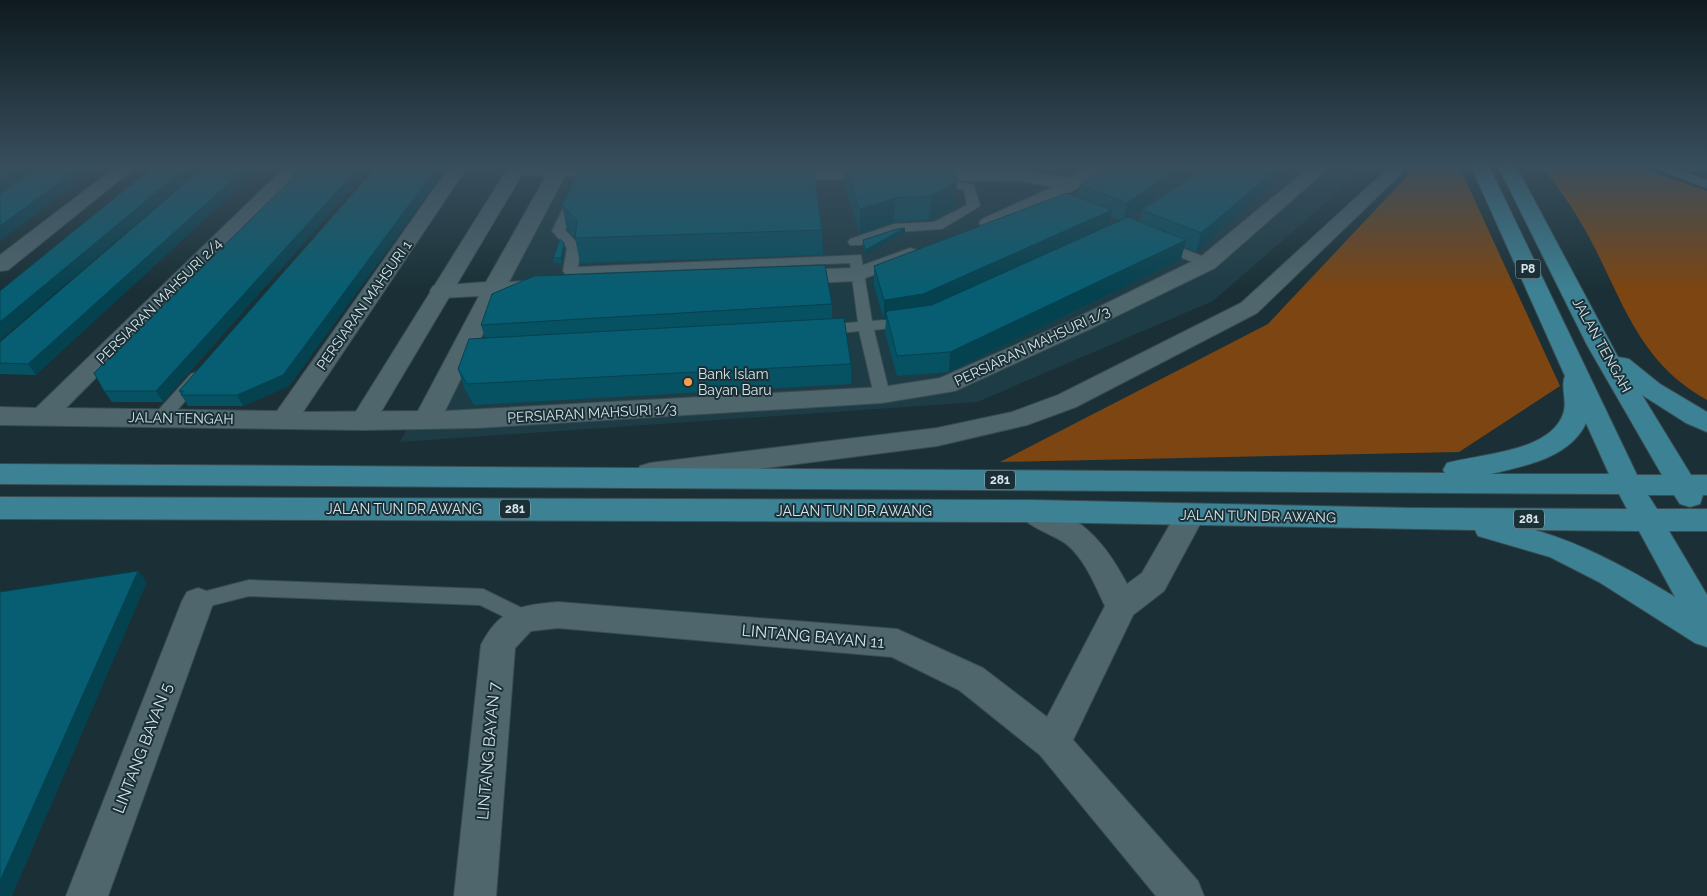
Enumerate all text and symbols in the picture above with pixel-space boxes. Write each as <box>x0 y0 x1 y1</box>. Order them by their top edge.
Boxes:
street label: PERSIARAN MAHSURI 2/4 <box>93 235 225 367</box>
street label: PERSIARAN MAHSURI 1 <box>313 237 415 373</box>
road number: P8 <box>1516 260 1540 278</box>
street label: JALAN TENGAH <box>1569 295 1635 395</box>
street label: PERSIARAN MAHSURI 1/3 <box>952 303 1112 389</box>
place label: Bank Islam Bayan Baru <box>698 366 772 398</box>
marker: Bank Islam Bayan Baru <box>682 376 694 388</box>
street label: PERSIARAN MAHSURI 1/3 <box>507 401 677 425</box>
street label: JALAN TENGAH <box>128 409 234 427</box>
road number: 281 <box>985 470 1015 490</box>
road number: 281 <box>500 499 530 518</box>
street label: JALAN TUN DR AWANG <box>326 501 482 517</box>
street label: JALAN TUN DR AWANG <box>776 503 932 519</box>
street label: JALAN TUN DR AWANG <box>1180 507 1336 525</box>
road number: 281 <box>1514 509 1544 528</box>
street label: LINTANG BAYAN 11 <box>741 621 885 652</box>
street label: LINTANG BAYAN 5 <box>109 680 176 816</box>
street label: LINTANG BAYAN 7 <box>473 681 504 821</box>

